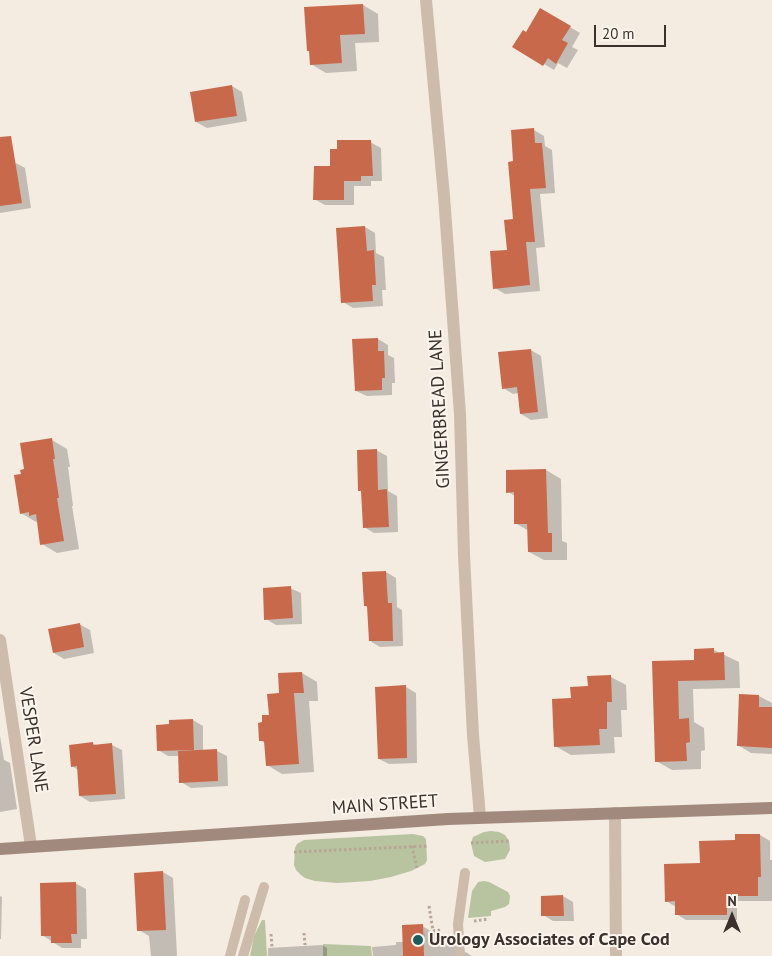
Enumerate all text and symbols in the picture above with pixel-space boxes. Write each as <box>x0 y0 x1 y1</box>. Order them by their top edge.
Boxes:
scale bar <box>597 15 670 47</box>
text: 20 m <box>602 24 635 43</box>
street label: GINGERBREAD LANE <box>425 329 455 489</box>
street label: VESPER LANE <box>14 686 52 794</box>
street label: MAIN STREET <box>331 791 439 819</box>
north arrow <box>707 891 757 941</box>
text: N <box>727 892 737 910</box>
place label: Urology Associates of Cape Cod <box>429 929 670 951</box>
marker: Urology Associates of Cape Cod <box>411 933 425 947</box>

